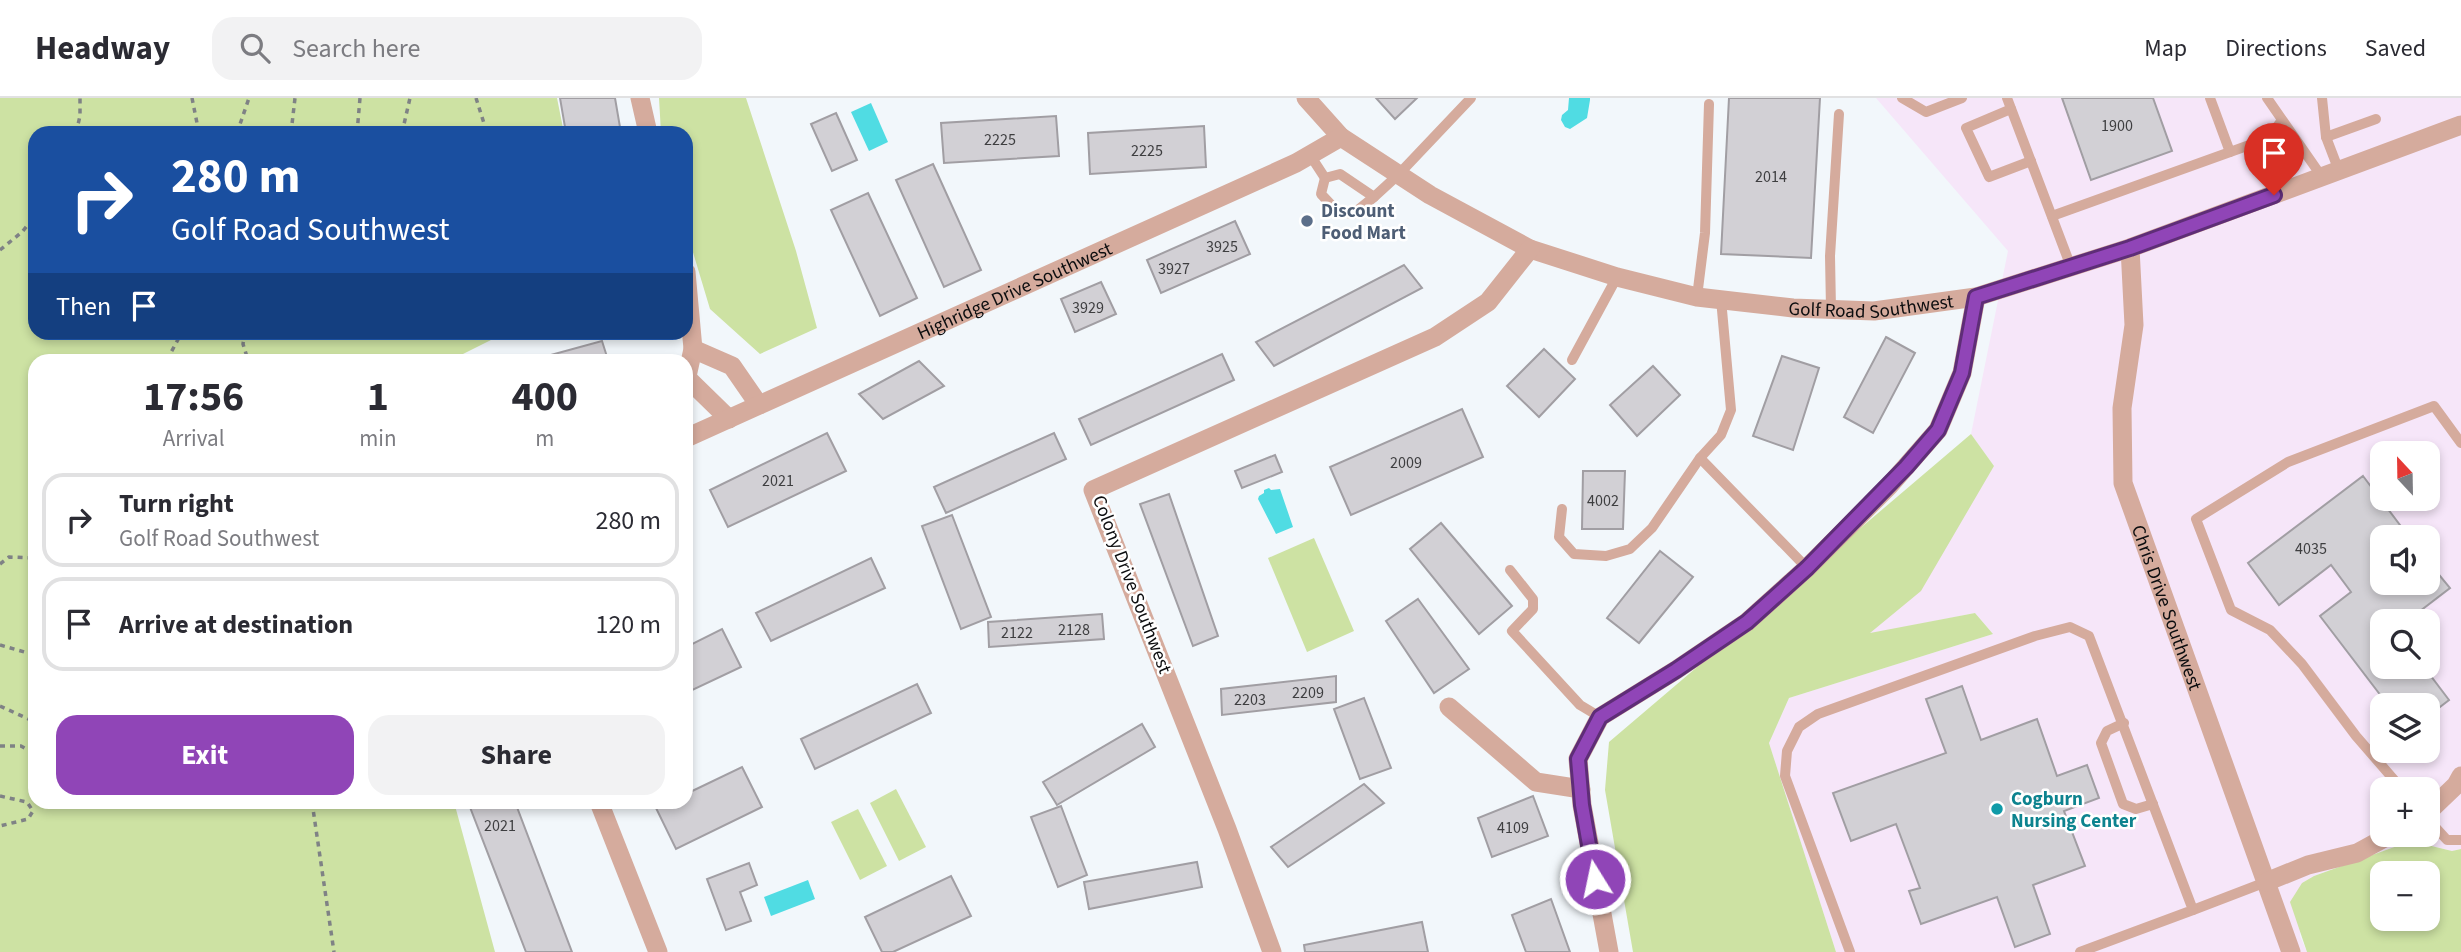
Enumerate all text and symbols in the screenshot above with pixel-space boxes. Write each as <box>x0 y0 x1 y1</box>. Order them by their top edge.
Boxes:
search box <box>212 17 702 80</box>
text: Headway <box>35 25 170 72</box>
icon: search <box>236 29 274 67</box>
text: Search here <box>292 30 420 67</box>
text: Map <box>2144 31 2187 66</box>
text: Directions <box>2225 31 2327 66</box>
text: Saved <box>2365 31 2426 66</box>
house number: 1900 <box>2101 115 2133 137</box>
pin <box>2244 123 2304 195</box>
house number: 2225 <box>984 129 1016 151</box>
icon: arrive <box>2255 134 2293 172</box>
house number: 2225 <box>1131 140 1163 162</box>
text: 280 m <box>171 142 300 212</box>
icon: right <box>56 154 147 245</box>
house number: 2014 <box>1755 166 1787 188</box>
place label: Discount Food Mart <box>1321 198 1406 247</box>
text: Golf Road Southwest <box>171 207 449 253</box>
marker: Discount Food Mart <box>1299 213 1315 229</box>
street label: Highridge Drive Southwest <box>913 235 1117 347</box>
house number: 3925 <box>1206 236 1238 258</box>
house number: 3927 <box>1158 258 1190 280</box>
icon: arrive <box>125 287 163 325</box>
text: Then <box>56 288 111 325</box>
street label: Golf Road Southwest <box>1788 288 1956 327</box>
house number: 3929 <box>1072 297 1104 319</box>
text: 17:56 <box>143 367 244 427</box>
text: 1 <box>367 367 389 427</box>
text: 400 <box>511 367 578 427</box>
text: Arrival <box>163 422 225 455</box>
text: min <box>359 422 397 455</box>
text: m <box>535 422 554 455</box>
north arrow <box>2370 441 2440 511</box>
map controls <box>2370 441 2440 931</box>
house number: 2009 <box>1390 452 1422 474</box>
house number: 2021 <box>762 470 794 492</box>
text: Turn right <box>119 485 234 522</box>
house number: 4002 <box>1587 490 1619 512</box>
street label: Colony Drive Southwest <box>1085 492 1178 678</box>
icon: right <box>60 501 98 539</box>
text: 280 m <box>595 502 661 539</box>
street label: Chris Drive Southwest <box>2124 521 2208 695</box>
text: Golf Road Southwest <box>119 522 319 555</box>
button: sound <box>2370 525 2440 595</box>
house number: 4035 <box>2295 538 2327 560</box>
icon: arrive <box>60 605 98 643</box>
text: Arrive at destination <box>119 606 353 643</box>
text: 120 m <box>595 606 661 643</box>
button: search <box>2370 609 2440 679</box>
house number: 2128 <box>1058 619 1090 641</box>
house number: 2122 <box>1001 622 1033 644</box>
house number: 2209 <box>1292 682 1324 704</box>
house number: 2203 <box>1234 689 1266 711</box>
button: layers <box>2370 693 2440 763</box>
button: Exit <box>56 715 354 795</box>
button: Share <box>368 715 665 795</box>
button: + <box>2370 777 2440 847</box>
place label: Cogburn Nursing Center <box>2011 786 2137 835</box>
marker: Cogburn Nursing Center <box>1989 801 2005 817</box>
house number: 2021 <box>484 815 516 837</box>
house number: 4109 <box>1497 817 1529 839</box>
position arrow <box>1558 842 1632 916</box>
button: − <box>2370 861 2440 931</box>

